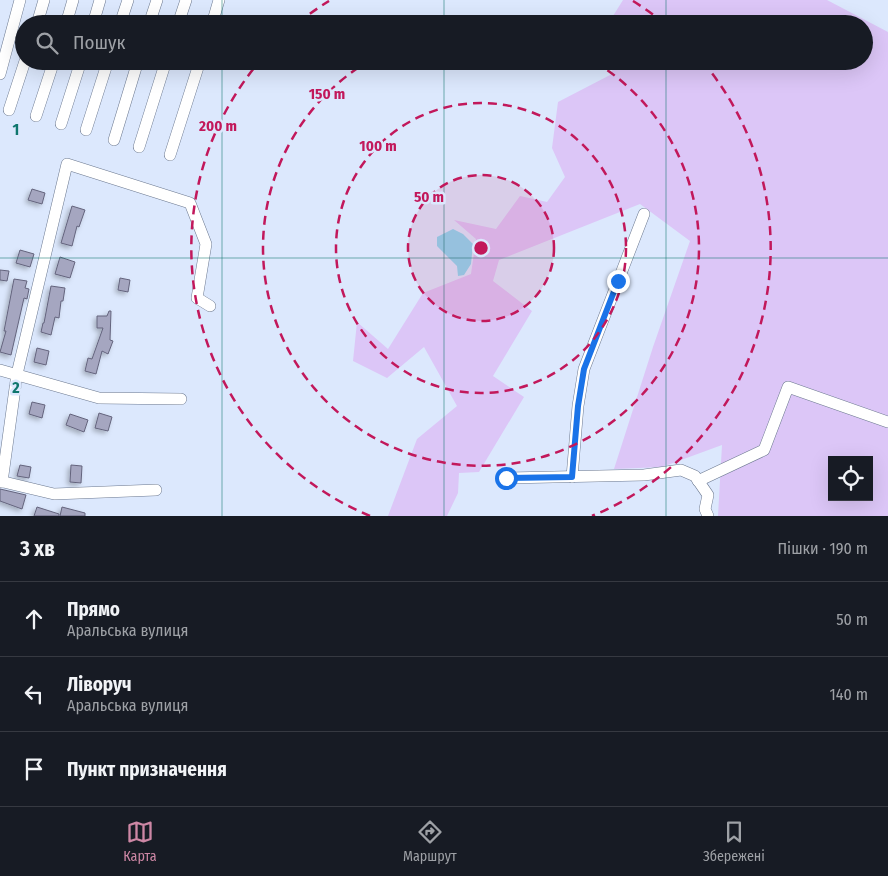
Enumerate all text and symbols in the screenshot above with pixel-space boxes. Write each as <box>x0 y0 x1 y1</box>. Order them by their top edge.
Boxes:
search box <box>15 15 873 70</box>
icon: search <box>33 29 61 57</box>
text: Пошук <box>73 31 125 54</box>
text: 150 m <box>309 85 345 103</box>
text: 200 m <box>198 117 237 135</box>
text: 1 <box>13 120 19 139</box>
text: 100 m <box>359 137 397 155</box>
text: 50 m <box>414 188 444 206</box>
centre of rings <box>472 239 490 257</box>
route end <box>607 270 630 293</box>
text: 2 <box>11 378 20 397</box>
map controls <box>828 456 873 501</box>
button: locate <box>828 456 873 501</box>
route start <box>495 467 518 490</box>
text: 3 хв <box>20 536 55 562</box>
text: Пішки · 190 m <box>777 539 868 558</box>
text: Прямо <box>67 598 120 621</box>
icon: ahead <box>20 605 48 633</box>
text: 50 m <box>836 610 868 629</box>
text: Аральська вулиця <box>67 621 188 640</box>
text: Ліворуч <box>67 673 132 696</box>
icon: left <box>20 680 48 708</box>
text: 140 m <box>830 685 868 704</box>
text: Аральська вулиця <box>67 696 188 715</box>
icon: arrive <box>20 755 48 783</box>
text: Пункт призначення <box>67 758 227 781</box>
tab: Карта <box>123 818 157 865</box>
tab: Маршрут <box>403 818 457 865</box>
tab: Збережені <box>703 818 765 865</box>

